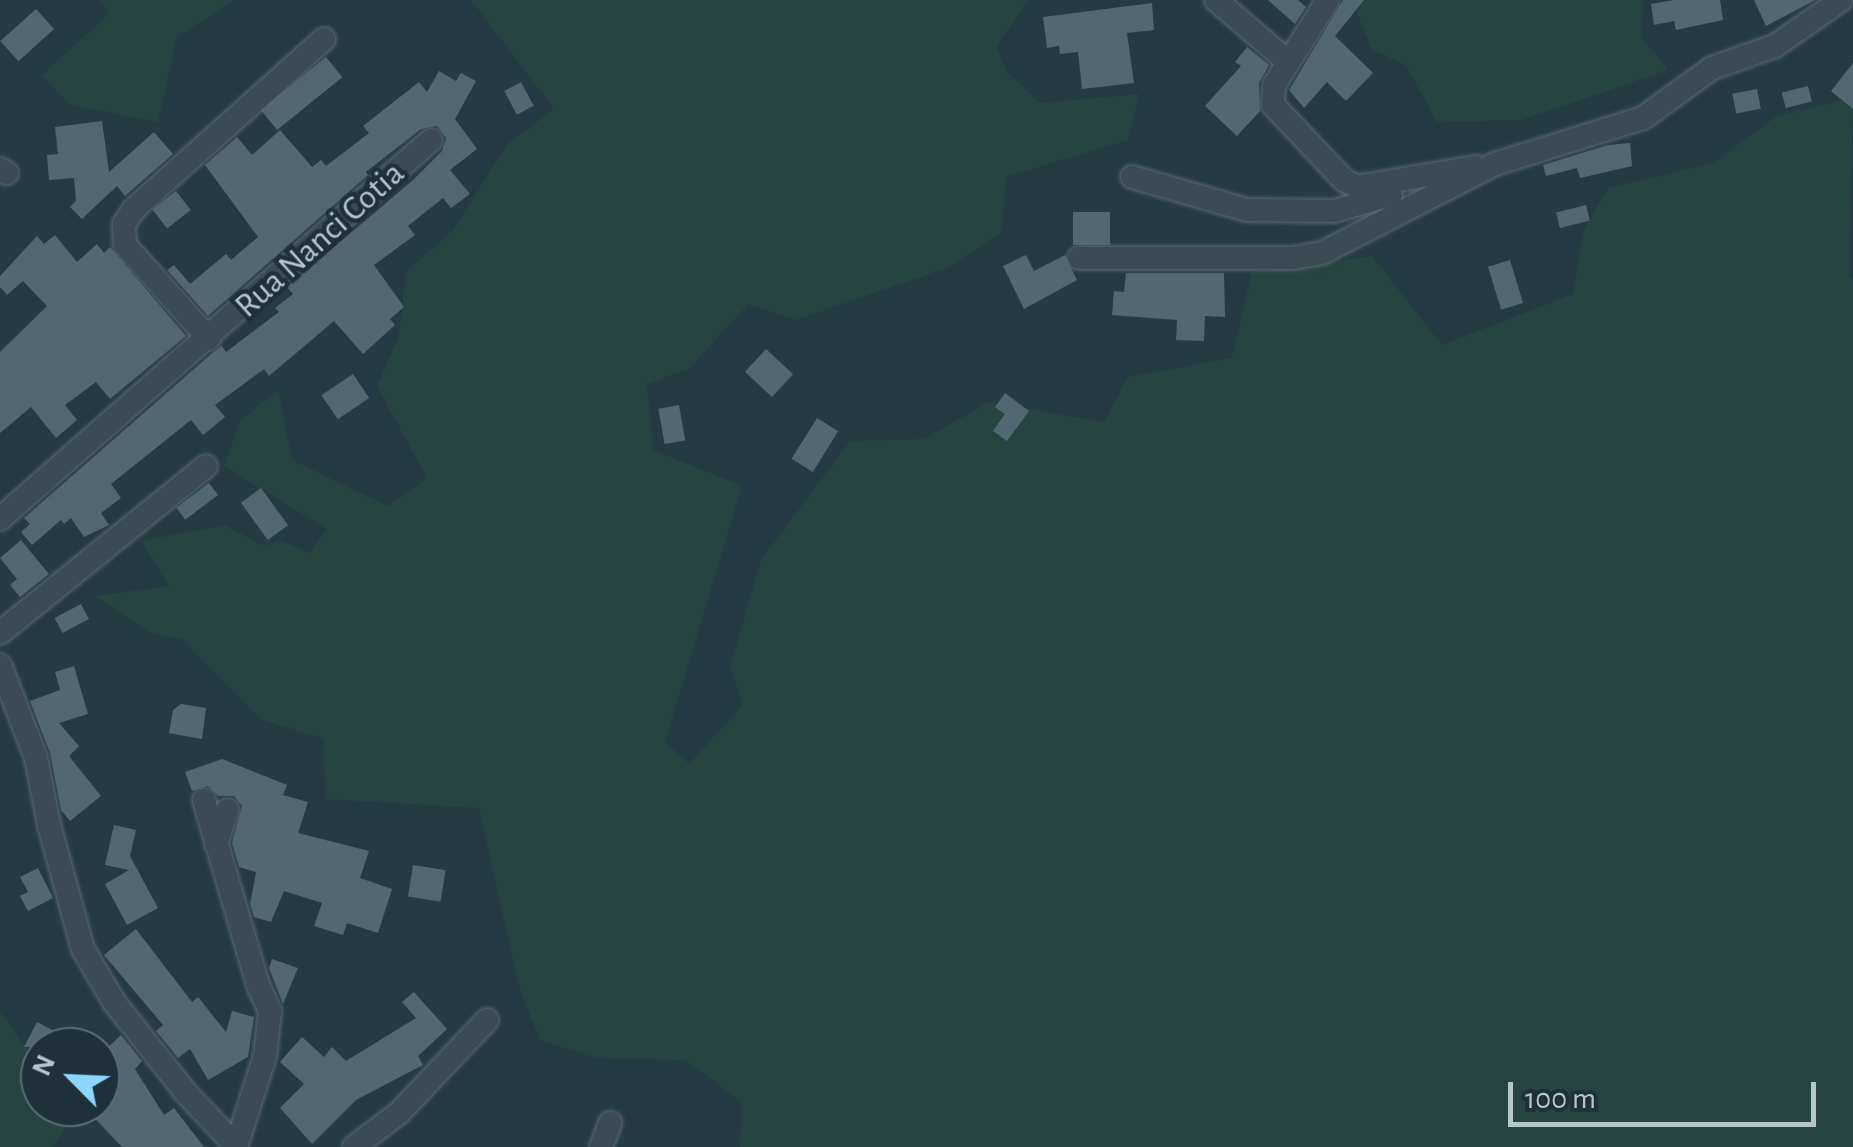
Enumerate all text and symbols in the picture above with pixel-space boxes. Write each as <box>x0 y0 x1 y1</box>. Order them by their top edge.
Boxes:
street label: Rua Nanci Cotia <box>227 153 413 327</box>
north arrow <box>20 1027 120 1127</box>
text: N <box>28 1051 61 1080</box>
scale bar <box>1513 1062 1820 1124</box>
text: 100 m <box>1525 1084 1596 1114</box>

